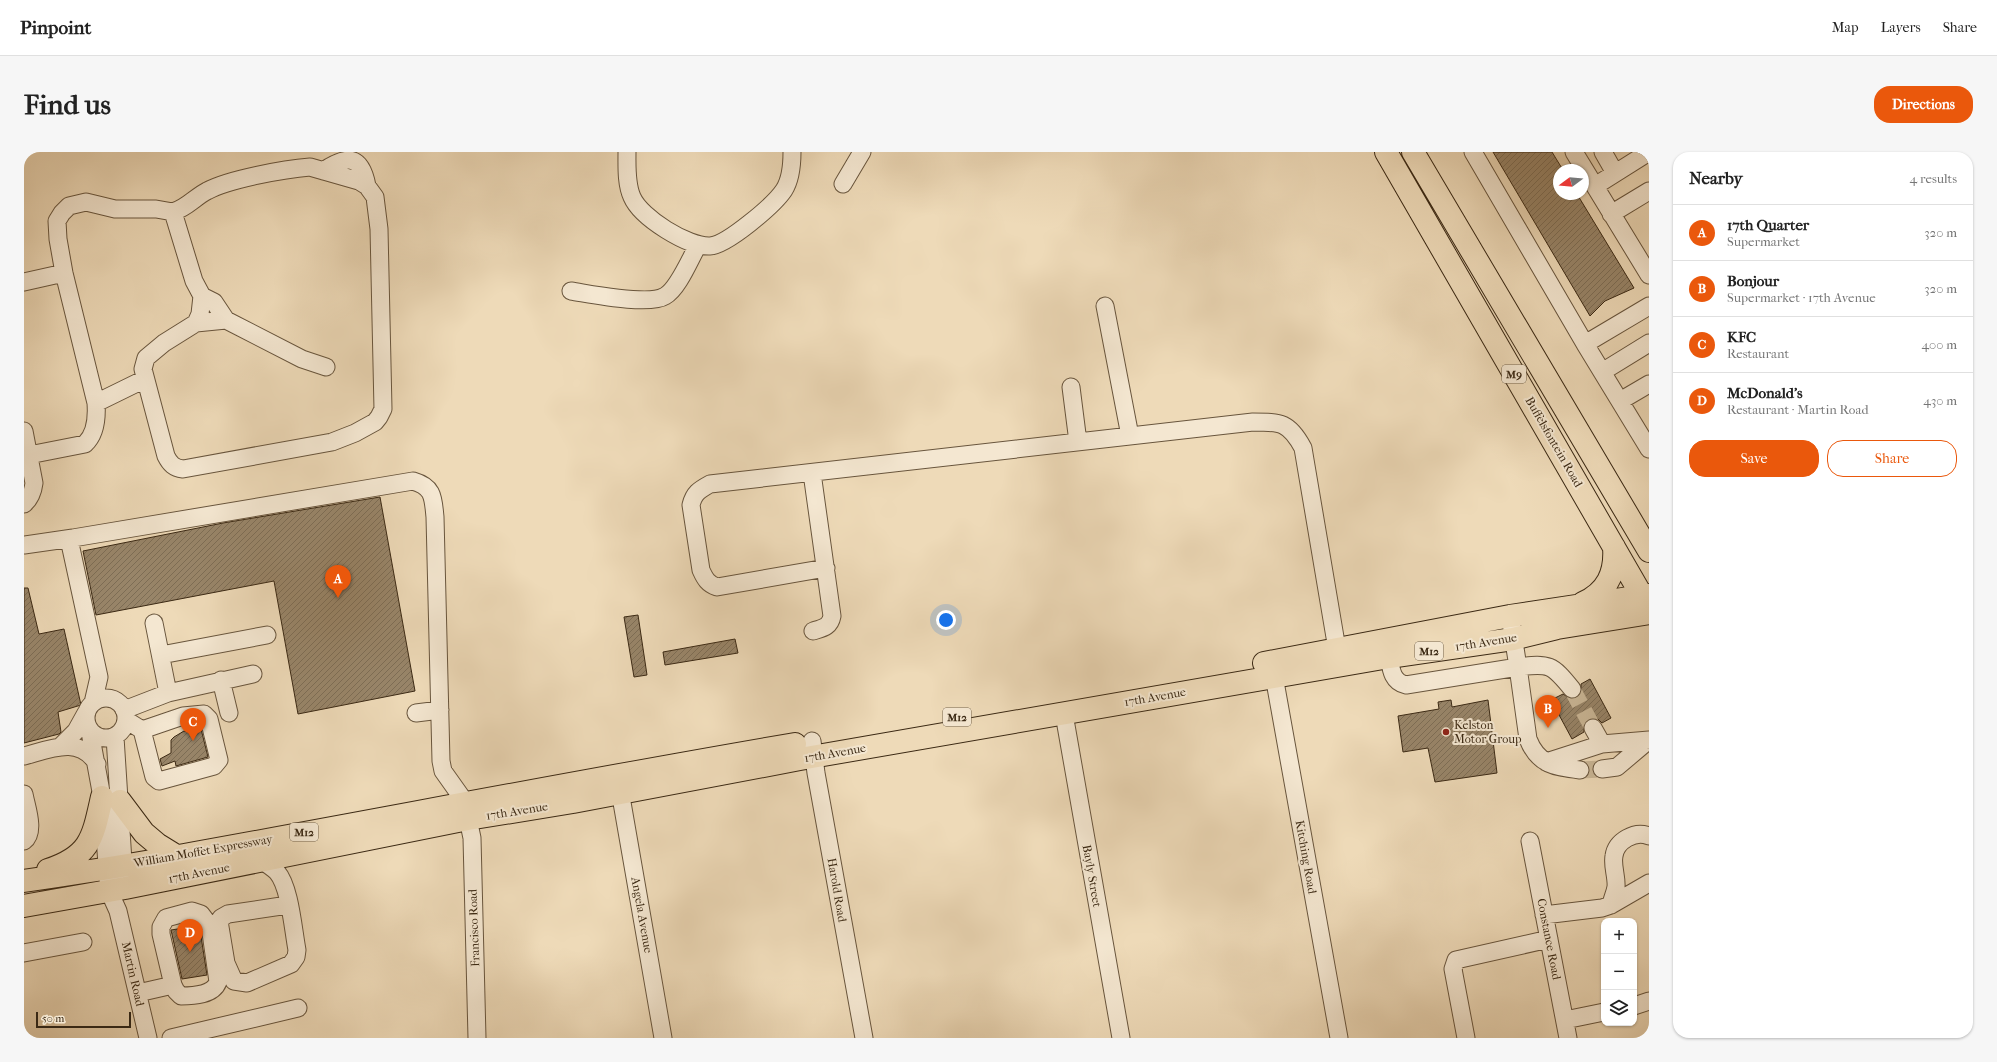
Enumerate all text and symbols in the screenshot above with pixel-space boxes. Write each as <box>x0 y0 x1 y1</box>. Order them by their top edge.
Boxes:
text: Pinpoint <box>20 17 91 39</box>
text: Map <box>1832 19 1859 36</box>
text: Layers <box>1881 19 1921 36</box>
text: Share <box>1943 19 1977 36</box>
button: Directions <box>1874 86 1973 123</box>
text: Find us <box>24 88 111 121</box>
north arrow <box>1553 164 1589 200</box>
text: Nearby <box>1689 168 1743 188</box>
text: 4 results <box>1910 171 1957 186</box>
text: 17th Quarter <box>1727 216 1809 234</box>
text: A <box>1698 225 1706 240</box>
text: 320 m <box>1924 225 1957 240</box>
text: Supermarket <box>1727 234 1800 249</box>
text: Bonjour <box>1727 272 1779 290</box>
text: B <box>1698 281 1706 296</box>
text: 320 m <box>1924 281 1957 296</box>
text: Supermarket · 17th Avenue <box>1727 290 1876 305</box>
text: KFC <box>1727 328 1756 346</box>
text: C <box>1698 337 1706 352</box>
text: 400 m <box>1921 337 1957 352</box>
text: Restaurant <box>1727 346 1789 361</box>
road number: M9 <box>1502 365 1526 383</box>
text: McDonald's <box>1727 384 1803 402</box>
text: D <box>1697 393 1707 408</box>
text: 430 m <box>1923 393 1957 408</box>
street label: Buffelsfontein Road <box>1522 394 1586 490</box>
text: Restaurant · Martin Road <box>1727 402 1869 417</box>
button: Save <box>1689 440 1819 477</box>
button: Share <box>1827 440 1957 477</box>
pin: A <box>325 565 351 598</box>
your location <box>936 610 956 630</box>
street label: 17th Avenue <box>1454 630 1518 654</box>
road number: M12 <box>1415 642 1443 660</box>
street label: 17th Avenue <box>1123 685 1187 709</box>
pin: B <box>1535 695 1561 728</box>
pin: C <box>180 708 206 741</box>
road number: M12 <box>943 708 971 726</box>
place label: Kelston Motor Group <box>1454 718 1522 746</box>
marker: Kelston Motor Group <box>1441 727 1451 737</box>
street label: 17th Avenue <box>803 741 867 765</box>
street label: 17th Avenue <box>485 799 549 823</box>
street label: Kitching Road <box>1293 819 1319 895</box>
road number: M12 <box>290 823 318 841</box>
street label: William Moffet Expressway <box>132 832 274 870</box>
street label: Bayly Street <box>1080 844 1105 909</box>
street label: Harold Road <box>824 857 850 924</box>
street label: 17th Avenue <box>167 860 231 886</box>
street label: Angela Avenue <box>628 875 656 954</box>
street label: Francisco Road <box>466 888 482 967</box>
street label: Constance Road <box>1534 897 1564 981</box>
map controls <box>1601 918 1637 1026</box>
button: + <box>1601 918 1637 954</box>
pin: D <box>177 919 203 952</box>
street label: Martin Road <box>119 940 147 1008</box>
button: − <box>1601 954 1637 990</box>
button: layers <box>1601 990 1637 1026</box>
scale bar <box>36 1010 131 1029</box>
text: 50 m <box>42 1012 64 1025</box>

